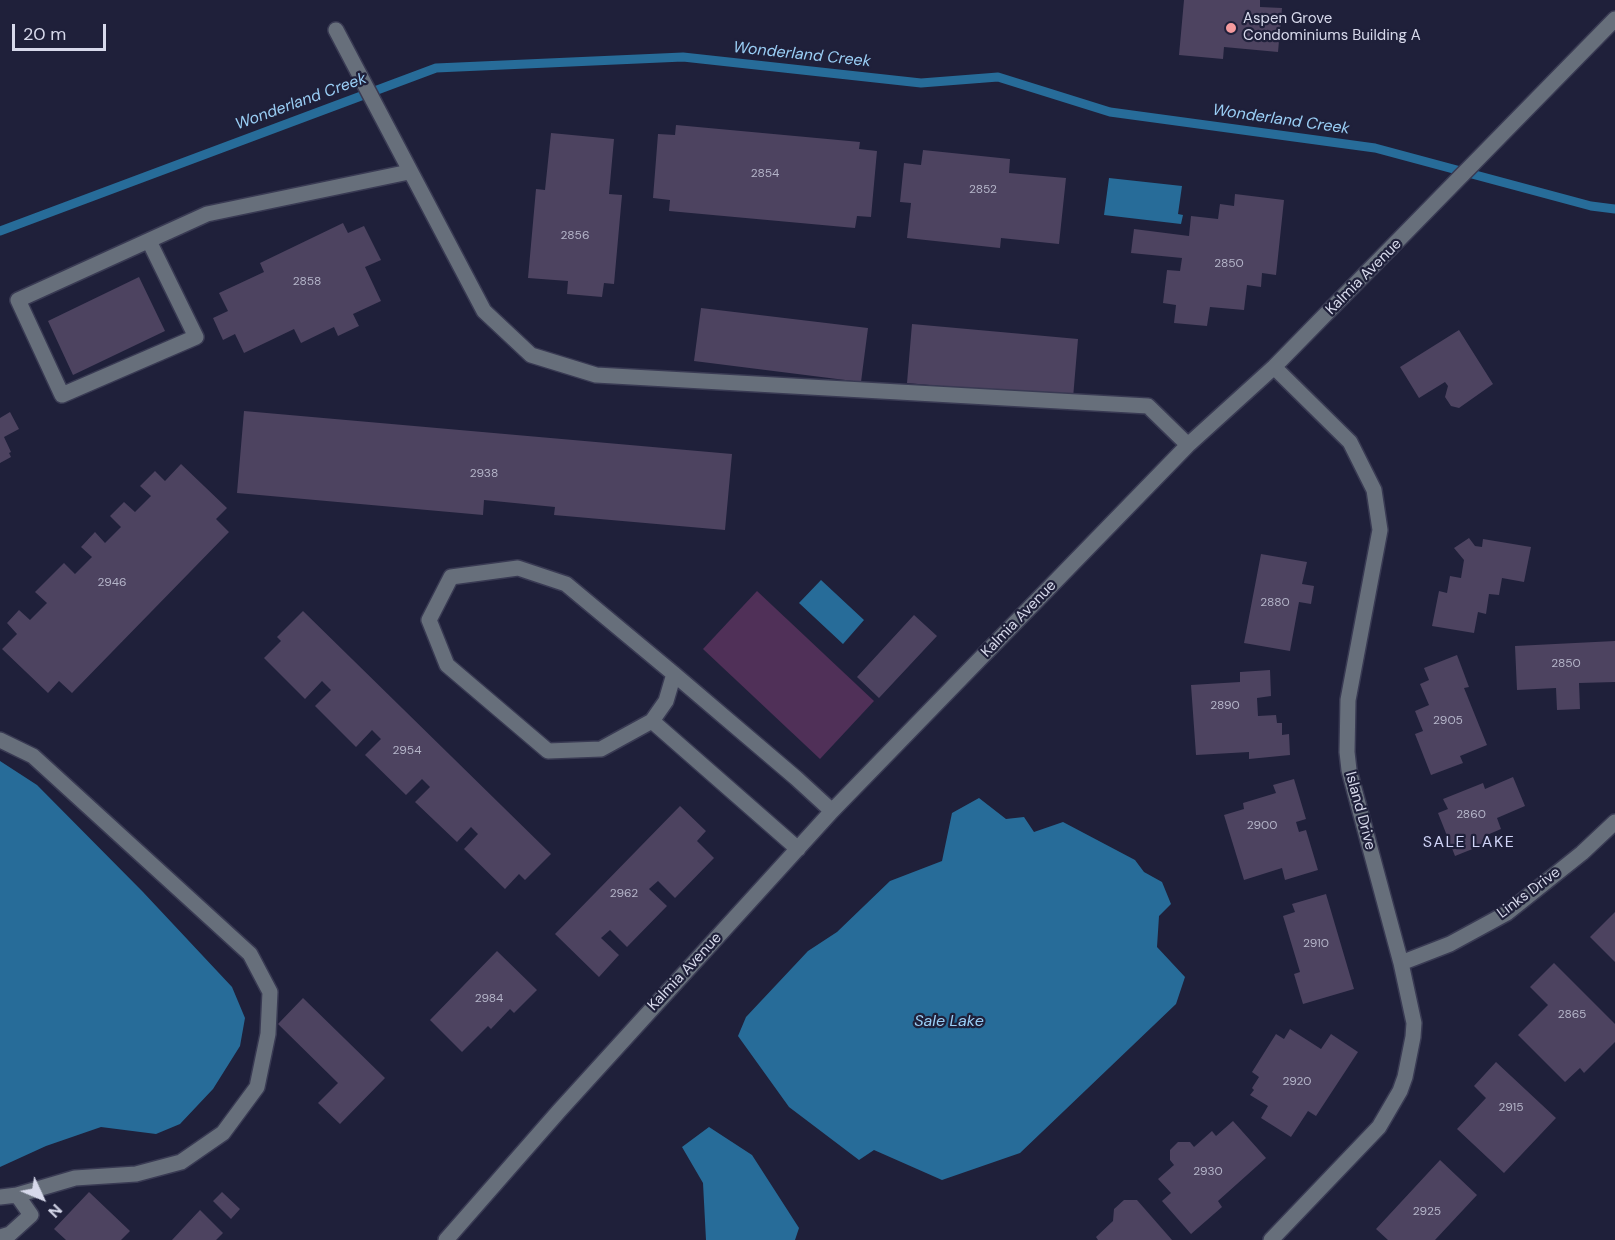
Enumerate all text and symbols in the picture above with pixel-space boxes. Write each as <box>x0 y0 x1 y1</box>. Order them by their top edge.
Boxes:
place label: Aspen Grove Condominiums Building A <box>1243 10 1421 45</box>
scale bar <box>15 12 110 50</box>
marker: Aspen Grove Condominiums Building A <box>1224 21 1238 35</box>
text: 20 m <box>23 22 66 46</box>
water label: Wonderland Creek <box>732 38 872 72</box>
water label: Wonderland Creek <box>233 69 369 135</box>
water label: Wonderland Creek <box>1211 101 1351 139</box>
house number: 2854 <box>751 167 779 181</box>
house number: 2852 <box>969 183 997 197</box>
house number: 2856 <box>561 229 589 243</box>
street label: Kalmia Avenue <box>1322 235 1406 319</box>
house number: 2850 <box>1214 257 1244 271</box>
house number: 2858 <box>293 275 321 289</box>
house number: 2938 <box>470 467 498 481</box>
house number: 2946 <box>97 576 127 590</box>
street label: Kalmia Avenue <box>978 577 1060 661</box>
house number: 2880 <box>1260 596 1290 610</box>
house number: 2850 <box>1551 657 1581 671</box>
house number: 2890 <box>1210 699 1240 713</box>
house number: 2905 <box>1433 714 1463 728</box>
house number: 2954 <box>393 744 421 758</box>
street label: Island Drive <box>1341 770 1379 852</box>
house number: 2860 <box>1456 808 1486 822</box>
house number: 2900 <box>1247 819 1277 833</box>
district label: SALE LAKE <box>1423 833 1515 853</box>
street label: Links Drive <box>1494 863 1564 923</box>
house number: 2962 <box>610 887 638 901</box>
street label: Kalmia Avenue <box>644 929 726 1015</box>
house number: 2910 <box>1303 937 1329 951</box>
house number: 2984 <box>475 992 503 1006</box>
house number: 2865 <box>1558 1008 1586 1022</box>
water label: Sale Lake <box>914 1012 984 1032</box>
house number: 2920 <box>1282 1075 1312 1089</box>
house number: 2915 <box>1498 1101 1524 1115</box>
house number: 2930 <box>1193 1165 1223 1179</box>
north arrow <box>12 1168 72 1228</box>
text: N <box>44 1199 67 1222</box>
house number: 2925 <box>1413 1205 1441 1219</box>

